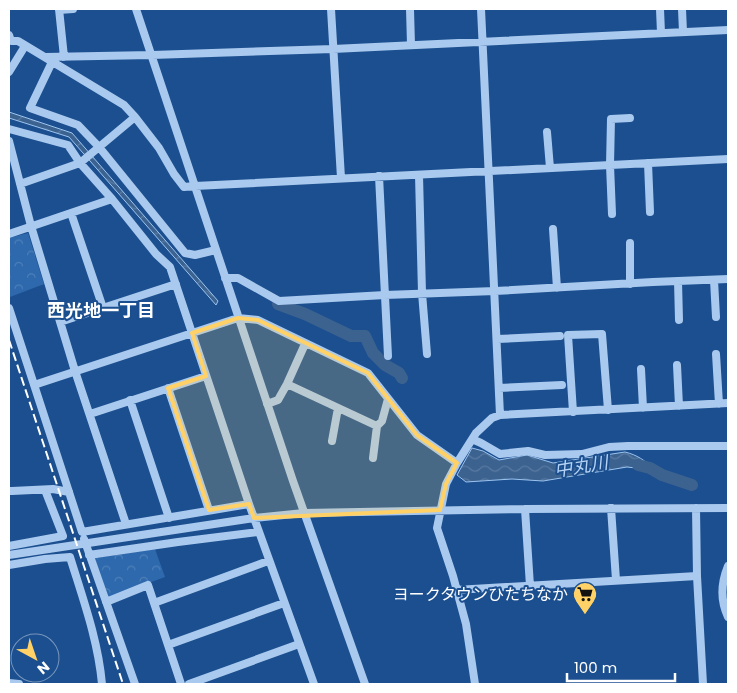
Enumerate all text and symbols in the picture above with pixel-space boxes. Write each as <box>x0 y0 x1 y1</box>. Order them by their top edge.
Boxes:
district label: 西光地一丁目 <box>47 298 155 323</box>
water label: 中丸川 <box>552 449 612 483</box>
supermarket icon: ヨークタウンひたちなか <box>572 581 598 615</box>
place label: ヨークタウンひたちなか <box>393 583 568 606</box>
north arrow <box>10 633 60 683</box>
scale bar <box>567 650 674 682</box>
text: N <box>33 657 54 679</box>
text: 100 m <box>574 657 617 678</box>

